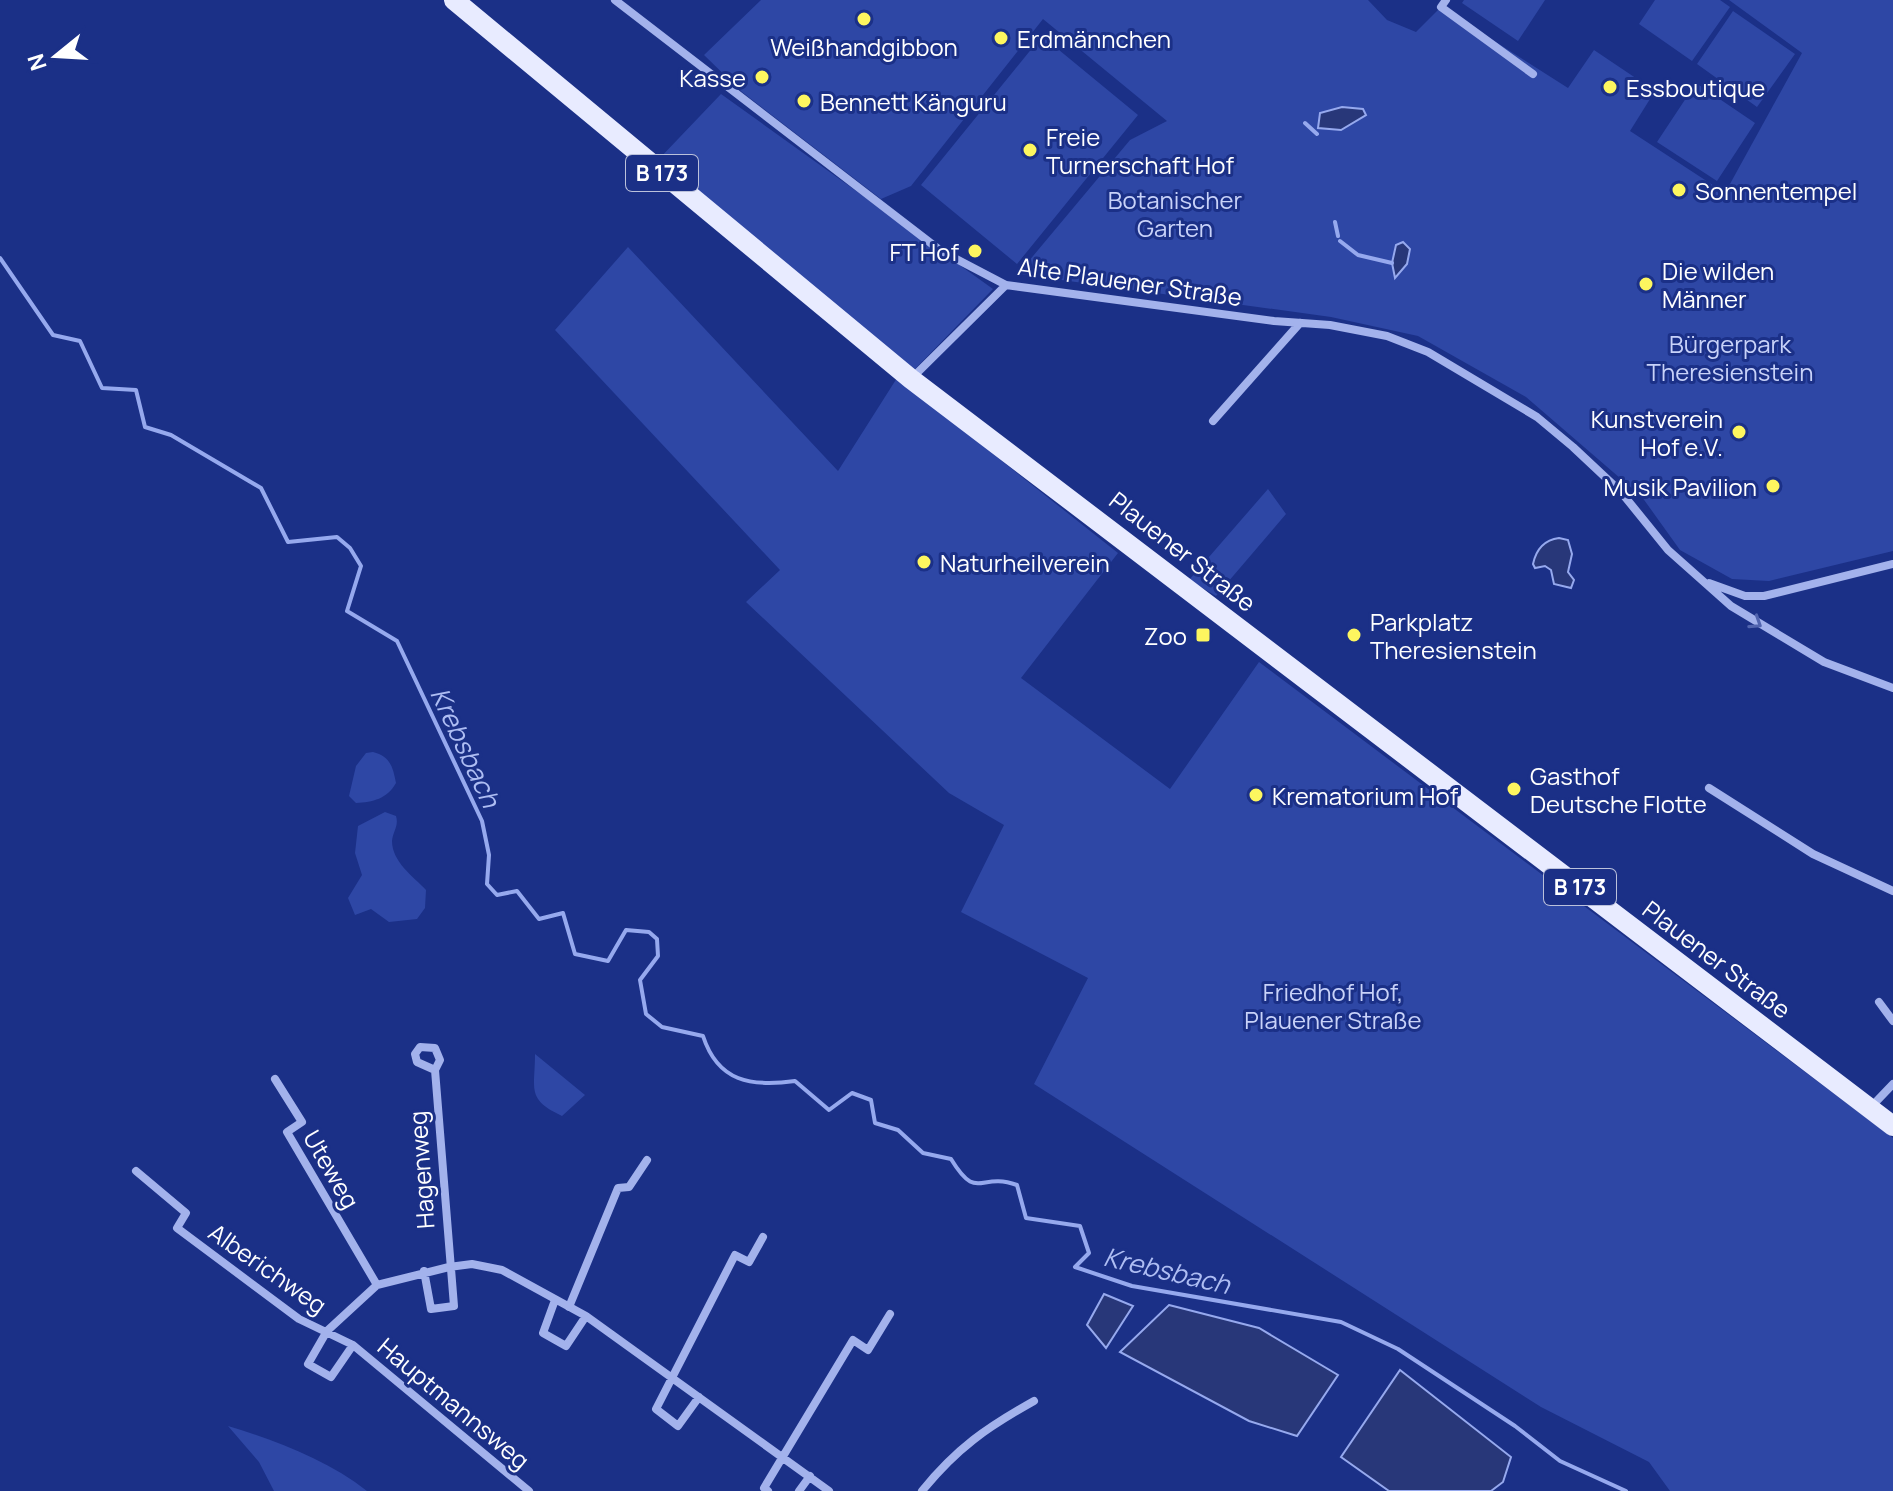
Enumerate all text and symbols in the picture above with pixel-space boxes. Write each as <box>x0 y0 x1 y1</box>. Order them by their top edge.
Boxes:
marker: Weißhandgibbon <box>855 10 873 28</box>
north arrow <box>16 16 96 96</box>
place label: Erdmännchen <box>1017 22 1171 55</box>
marker: Erdmännchen <box>992 29 1010 47</box>
place label: Weißhandgibbon <box>770 30 958 63</box>
text: N <box>20 50 54 74</box>
place label: Kasse <box>679 61 746 94</box>
marker: Kasse <box>753 68 771 86</box>
place label: Essboutique <box>1626 71 1765 104</box>
marker: Essboutique <box>1601 78 1619 96</box>
place label: Bennett Känguru <box>820 85 1007 118</box>
marker: Bennett Känguru <box>795 92 813 110</box>
place label: Freie Turnerschaft Hof <box>1046 120 1234 181</box>
marker: Freie Turnerschaft Hof <box>1021 141 1039 159</box>
road number: B 173 <box>626 155 698 191</box>
place label: Sonnentempel <box>1695 174 1857 207</box>
marker: Sonnentempel <box>1670 181 1688 199</box>
park label: Botanischer Garten <box>1108 183 1243 244</box>
place label: FT Hof <box>889 235 959 268</box>
marker: FT Hof <box>966 242 984 260</box>
street label: Alte Plauener Straße <box>1016 249 1244 313</box>
place label: Die wilden Männer <box>1662 254 1774 315</box>
marker: Die wilden Männer <box>1637 275 1655 293</box>
park label: Bürgerpark Theresienstein <box>1647 327 1813 388</box>
place label: Kunstverein Hof e.V. <box>1591 402 1723 463</box>
marker: Kunstverein Hof e.V. <box>1730 423 1748 441</box>
place label: Musik Pavilion <box>1603 470 1757 503</box>
marker: Musik Pavilion <box>1764 477 1782 495</box>
street label: Plauener Straße <box>1103 483 1263 619</box>
place label: Naturheilverein <box>940 546 1110 579</box>
marker: Naturheilverein <box>915 553 933 571</box>
place label: Parkplatz Theresienstein <box>1370 605 1537 666</box>
one-way arrow <box>1747 613 1761 628</box>
place label: Zoo <box>1144 619 1187 652</box>
marker: Zoo <box>1194 626 1212 644</box>
marker: Parkplatz Theresienstein <box>1345 626 1363 644</box>
water label: Krebsbach <box>423 681 510 814</box>
place label: Gasthof Deutsche Flotte <box>1530 759 1707 820</box>
place label: Krematorium Hof <box>1272 779 1459 812</box>
marker: Gasthof Deutsche Flotte <box>1505 780 1523 798</box>
marker: Krematorium Hof <box>1247 786 1265 804</box>
road number: B 173 <box>1544 869 1616 905</box>
street label: Plauener Straße <box>1636 892 1798 1026</box>
park label: Friedhof Hof, Plauener Straße <box>1244 975 1422 1036</box>
street label: Hagenweg <box>400 1110 442 1230</box>
street label: Uteweg <box>296 1124 368 1214</box>
street label: Alberichweg <box>202 1215 334 1321</box>
water label: Krebsbach <box>1100 1238 1235 1302</box>
street label: Hauptmannsweg <box>371 1330 537 1476</box>

